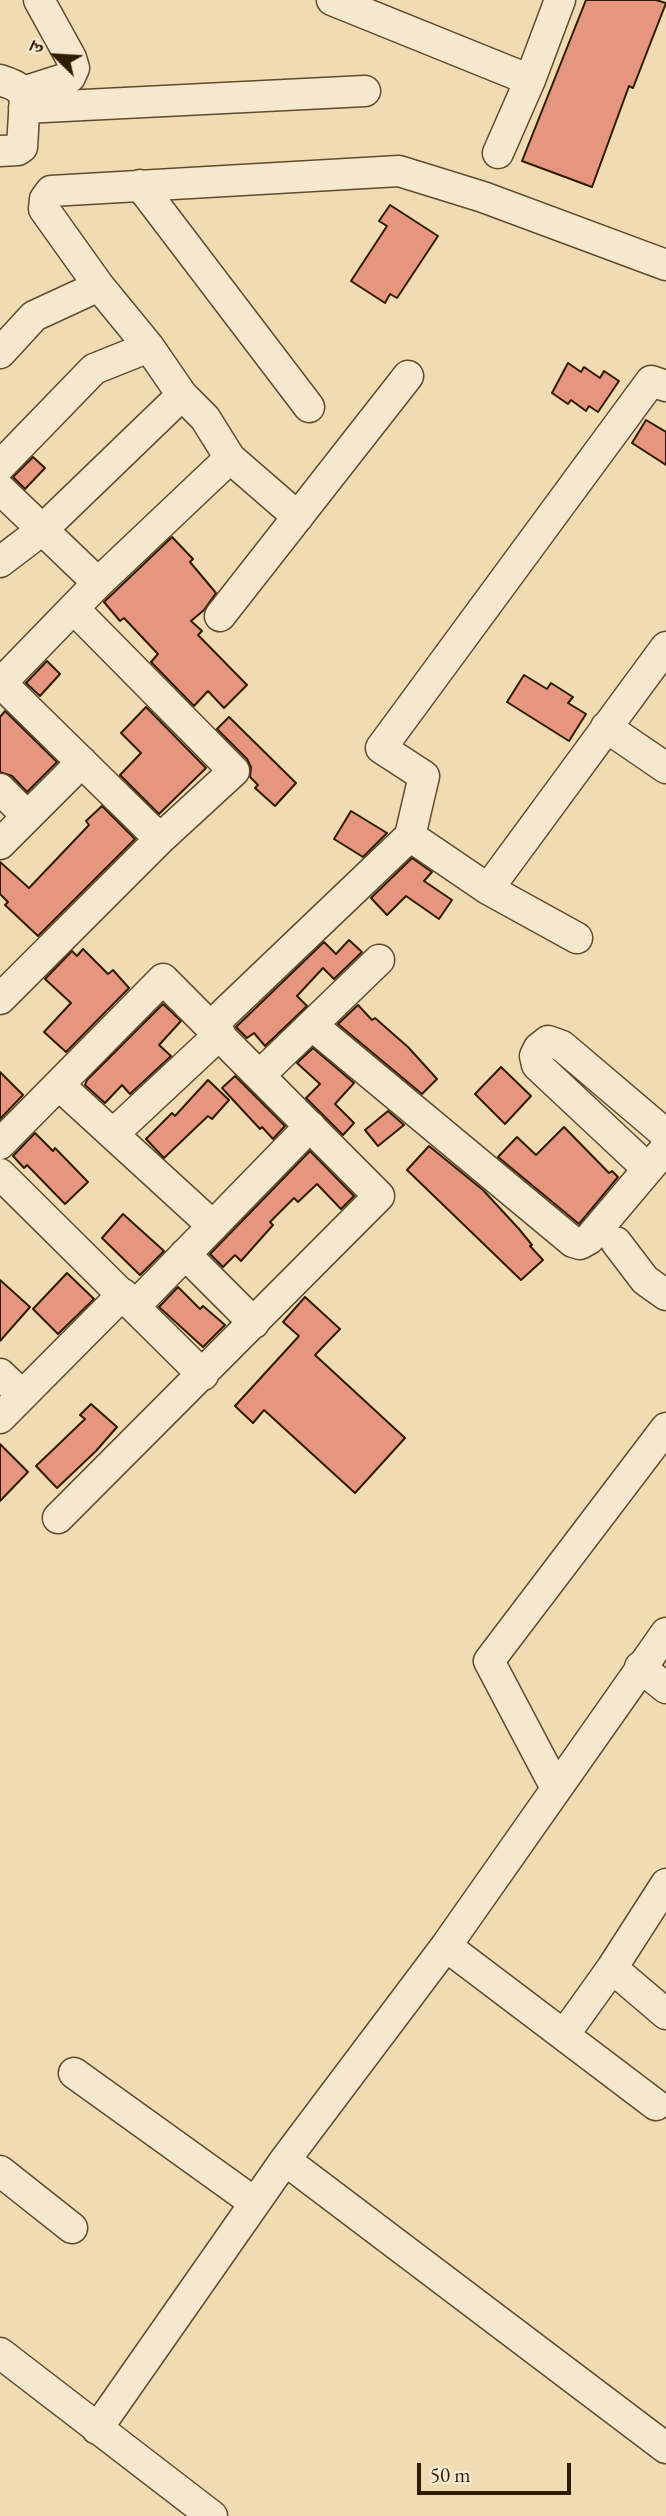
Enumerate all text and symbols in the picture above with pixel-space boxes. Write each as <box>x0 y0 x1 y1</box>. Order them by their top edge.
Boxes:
north arrow <box>21 21 91 91</box>
text: उ <box>23 38 50 57</box>
scale bar <box>421 2450 575 2494</box>
text: 50 m <box>430 2461 471 2488</box>

